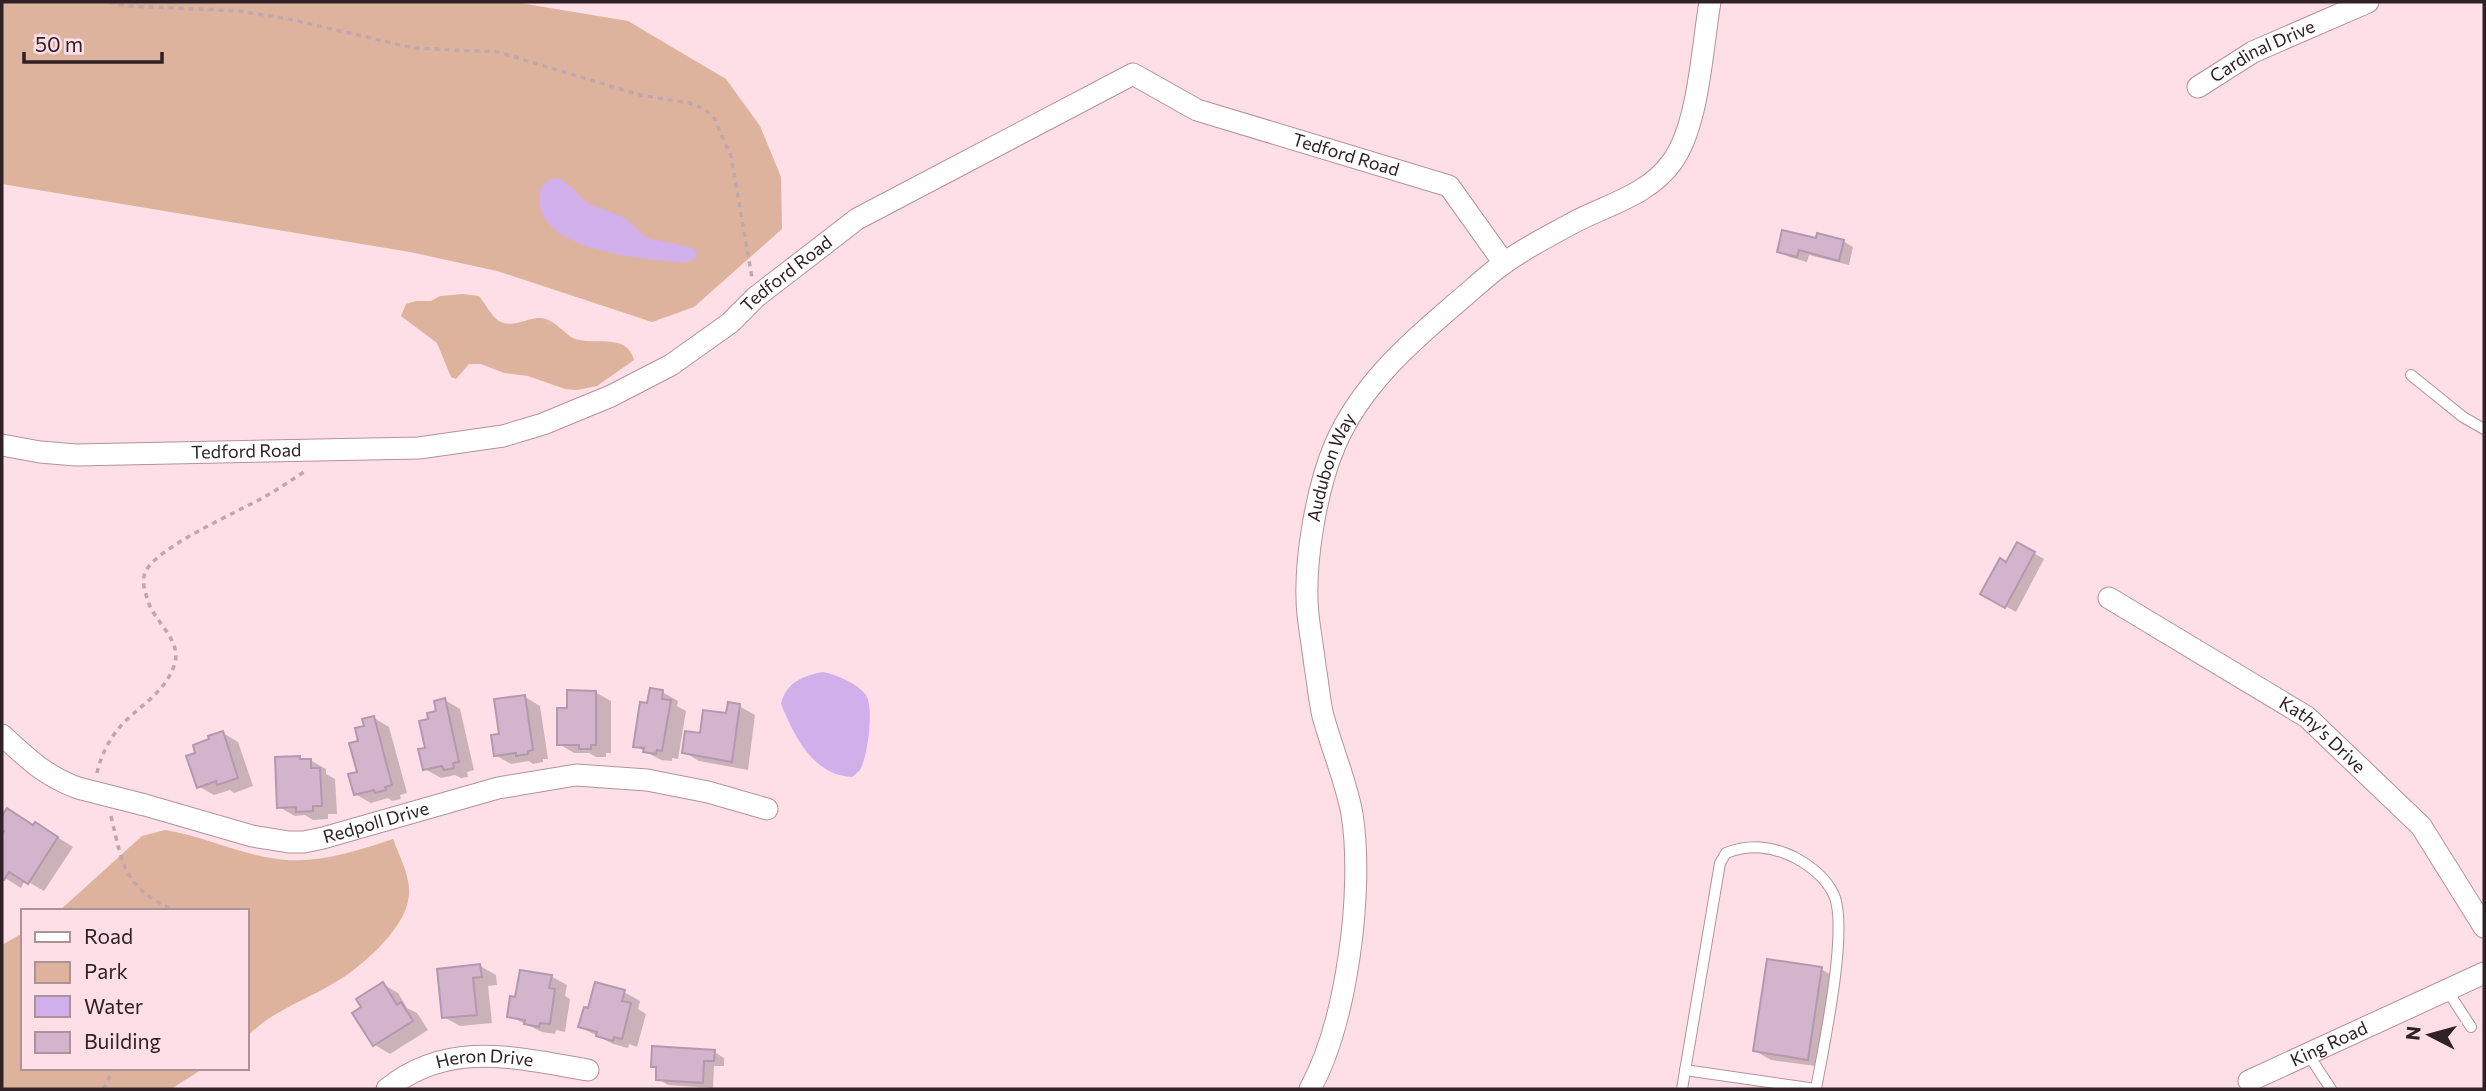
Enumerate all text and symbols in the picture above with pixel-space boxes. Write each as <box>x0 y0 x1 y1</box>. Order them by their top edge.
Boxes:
street label: Cardinal Drive <box>2205 15 2318 87</box>
scale bar <box>24 21 163 65</box>
text: 50 m <box>35 31 83 56</box>
street label: Tedford Road <box>1290 127 1402 180</box>
street label: Tedford Road <box>736 230 836 316</box>
street label: Audubon Way <box>1302 408 1359 523</box>
street label: Tedford Road <box>191 438 302 463</box>
street label: Kathy's Drive <box>2276 691 2371 777</box>
street label: Redpoll Drive <box>320 796 431 847</box>
legend <box>21 909 248 1070</box>
text: Road <box>84 923 133 948</box>
text: Park <box>84 958 128 983</box>
text: Water <box>84 993 143 1018</box>
north arrow <box>2395 1000 2465 1070</box>
street label: King Road <box>2287 1016 2371 1071</box>
text: N <box>2400 1025 2425 1041</box>
text: Building <box>84 1028 161 1053</box>
street label: Heron Drive <box>433 1044 535 1072</box>

